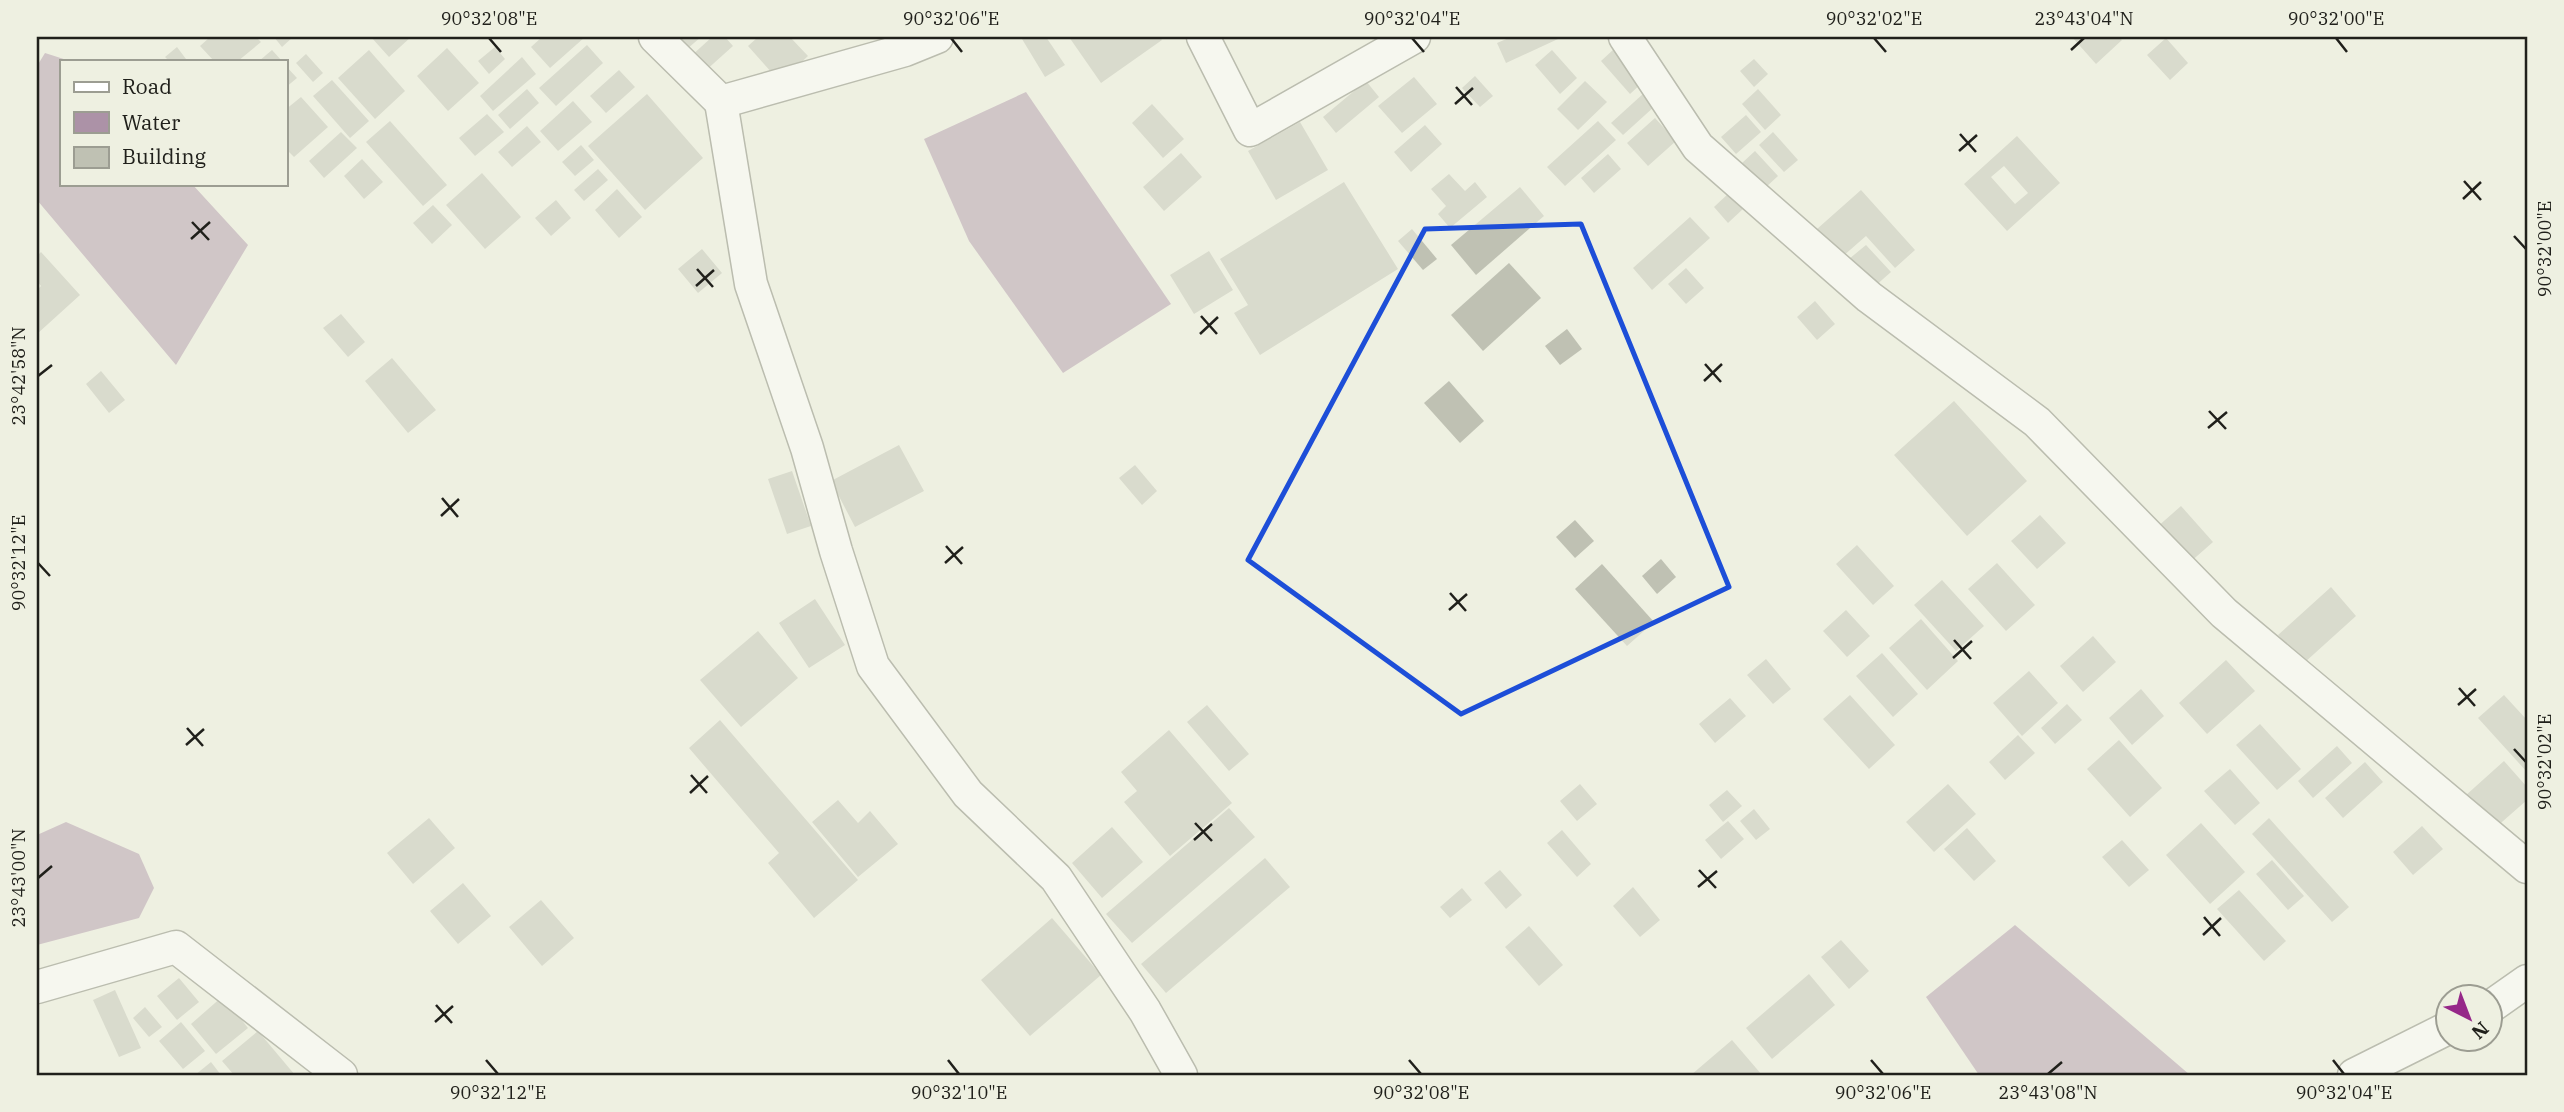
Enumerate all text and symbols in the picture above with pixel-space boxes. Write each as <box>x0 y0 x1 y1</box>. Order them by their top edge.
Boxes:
text: 90°32'08"E <box>441 7 537 30</box>
text: 90°32'06"E <box>903 7 999 30</box>
text: 90°32'04"E <box>1364 7 1460 30</box>
text: 90°32'02"E <box>1826 7 1922 30</box>
text: 23°43'04"N <box>2035 7 2134 30</box>
text: 90°32'00"E <box>2288 7 2384 30</box>
legend <box>60 60 287 186</box>
text: Road <box>122 72 172 100</box>
text: Water <box>122 108 181 136</box>
text: Building <box>122 142 207 170</box>
text: 90°32'00"E <box>2533 201 2556 297</box>
text: 23°42'58"N <box>7 327 30 426</box>
text: 90°32'12"E <box>7 515 30 611</box>
text: 90°32'02"E <box>2533 714 2556 810</box>
text: 23°43'00"N <box>7 829 30 928</box>
north arrow <box>2434 982 2504 1052</box>
text: N <box>2467 1017 2494 1045</box>
text: 90°32'12"E <box>450 1081 546 1104</box>
text: 90°32'10"E <box>911 1081 1007 1104</box>
text: 90°32'08"E <box>1373 1081 1469 1104</box>
text: 90°32'06"E <box>1835 1081 1931 1104</box>
text: 23°43'08"N <box>1999 1081 2098 1104</box>
text: 90°32'04"E <box>2296 1081 2392 1104</box>

